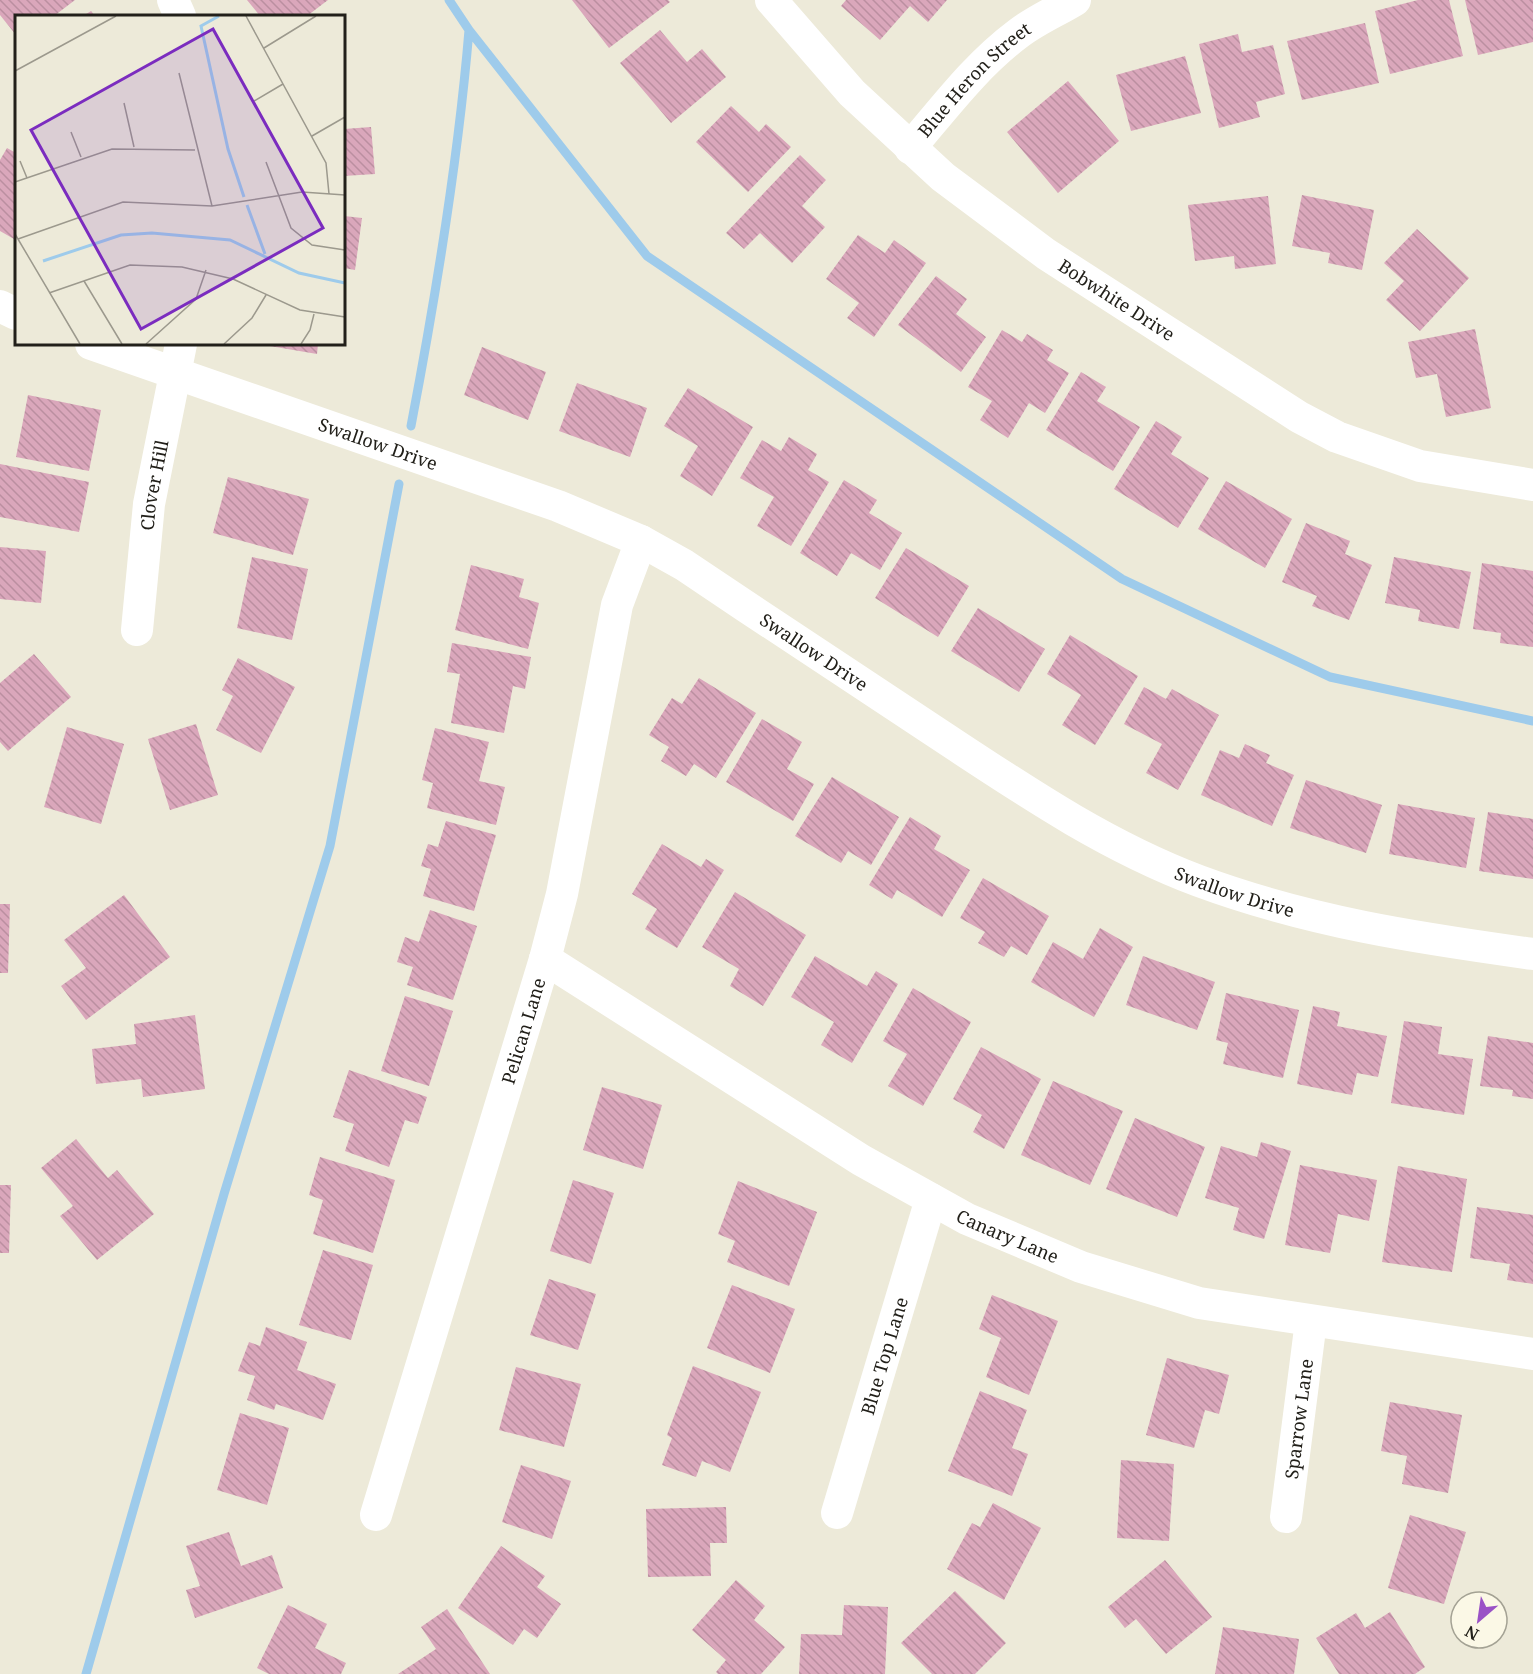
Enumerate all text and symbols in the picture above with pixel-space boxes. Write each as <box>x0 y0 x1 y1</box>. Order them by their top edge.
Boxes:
inset map <box>15 15 345 345</box>
street label: Blue Heron Street <box>912 16 1035 142</box>
street label: Bobwhite Drive <box>1054 253 1180 346</box>
street label: Swallow Drive <box>315 412 441 475</box>
street label: Clover Hill <box>135 437 174 531</box>
street label: Swallow Drive <box>756 607 873 696</box>
street label: Swallow Drive <box>1171 861 1297 922</box>
street label: Pelican Lane <box>496 975 551 1087</box>
street label: Canary Lane <box>952 1204 1063 1268</box>
street label: Blue Top Lane <box>855 1294 913 1418</box>
street label: Sparrow Lane <box>1279 1357 1318 1480</box>
north arrow <box>1449 1590 1509 1650</box>
text: N <box>1461 1620 1483 1646</box>

